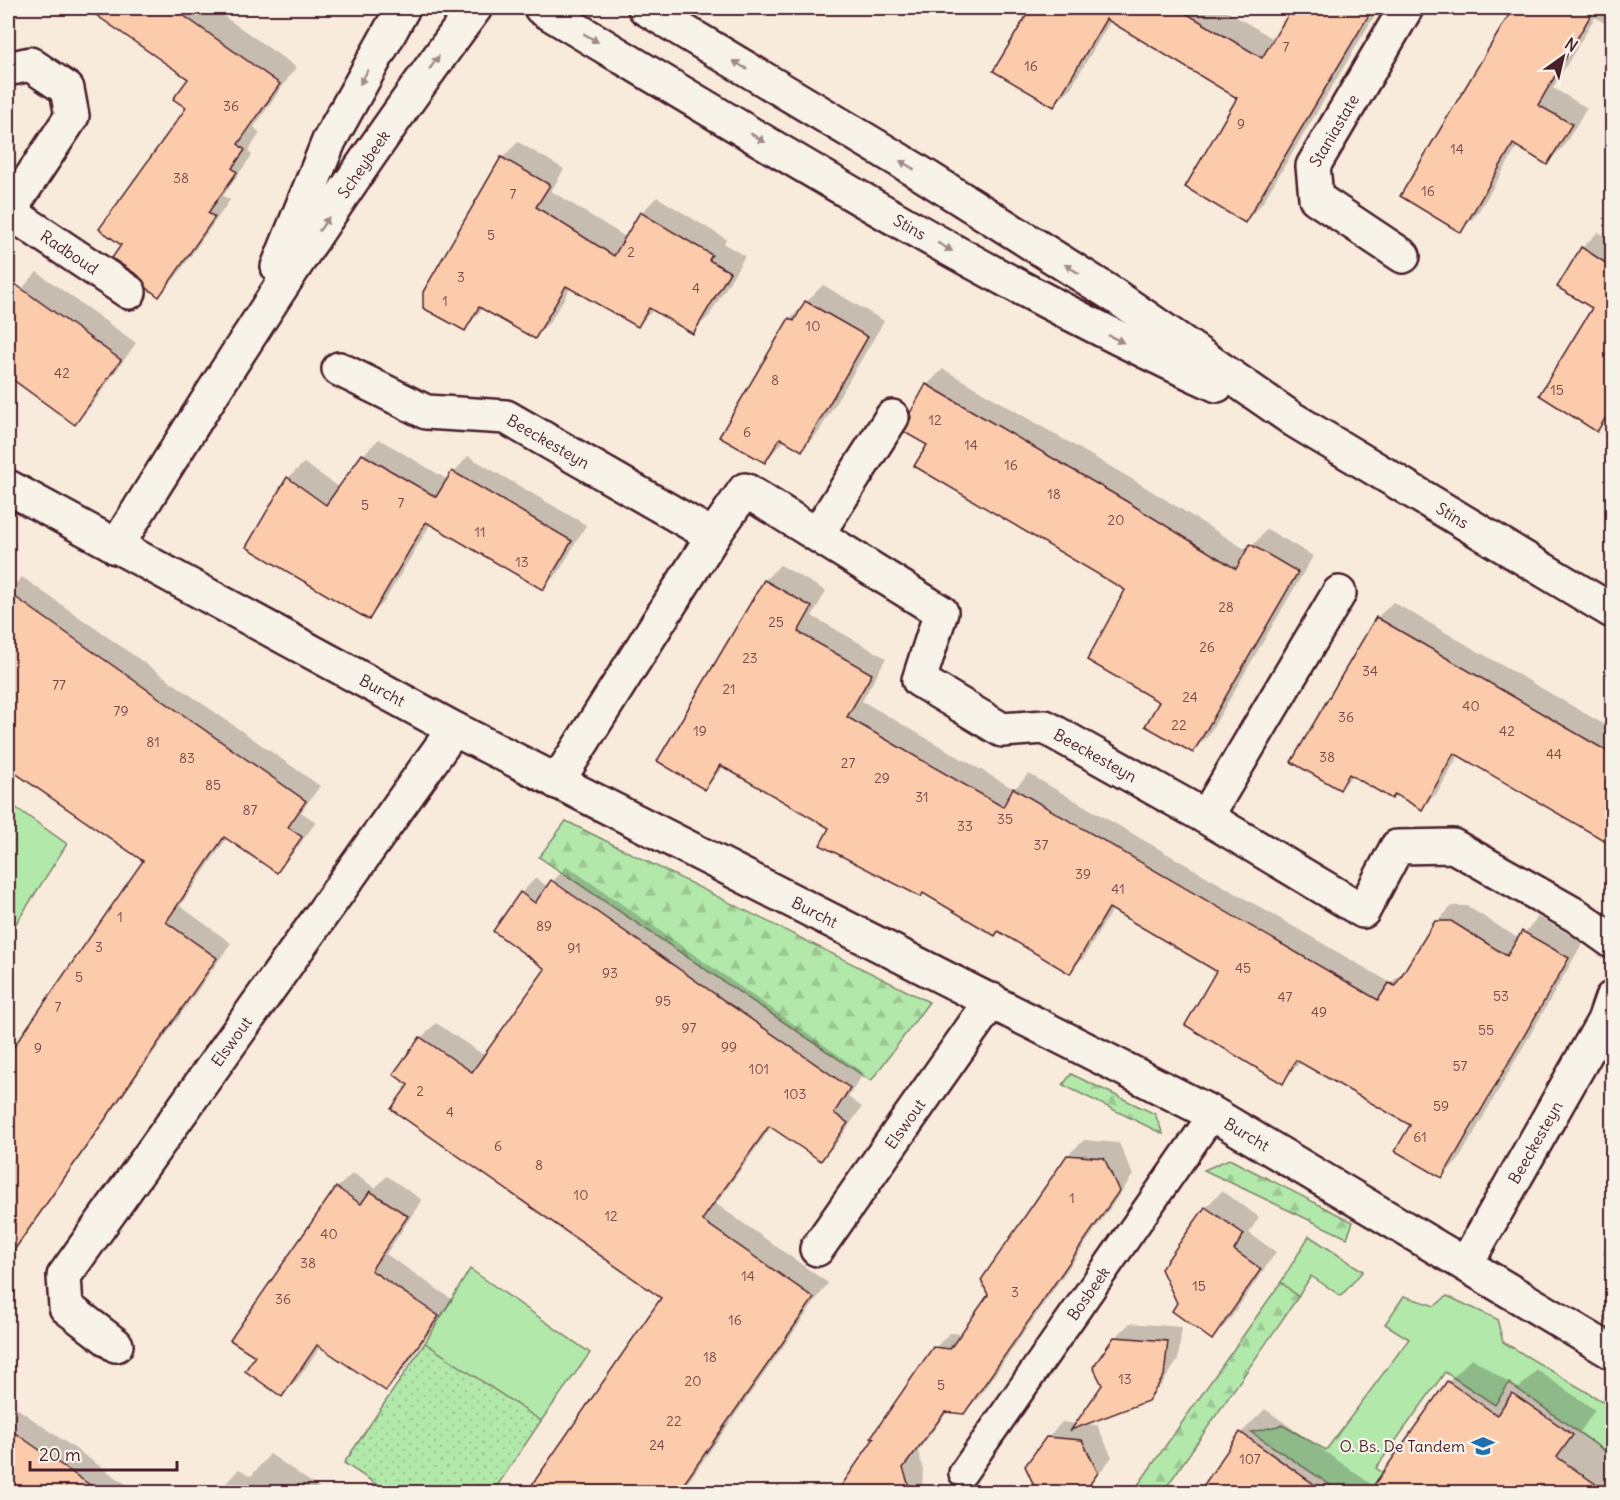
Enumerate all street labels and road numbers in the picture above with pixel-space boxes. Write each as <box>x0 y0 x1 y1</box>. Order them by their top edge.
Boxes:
street label: Staniastate <box>1305 91 1363 170</box>
street label: Scheybeek <box>333 126 394 202</box>
street label: Stins <box>890 210 930 244</box>
street label: Radboud <box>37 226 102 279</box>
street label: Beeckesteyn <box>503 410 593 473</box>
street label: Stins <box>1433 498 1472 533</box>
street label: Burcht <box>356 670 409 711</box>
street label: Beeckesteyn <box>1050 724 1140 786</box>
street label: Burcht <box>788 892 842 932</box>
street label: Elswout <box>207 1012 256 1070</box>
street label: Elswout <box>881 1094 930 1153</box>
street label: Beeckesteyn <box>1504 1097 1567 1187</box>
street label: Burcht <box>1221 1113 1274 1156</box>
street label: Bosbeek <box>1063 1263 1114 1324</box>

